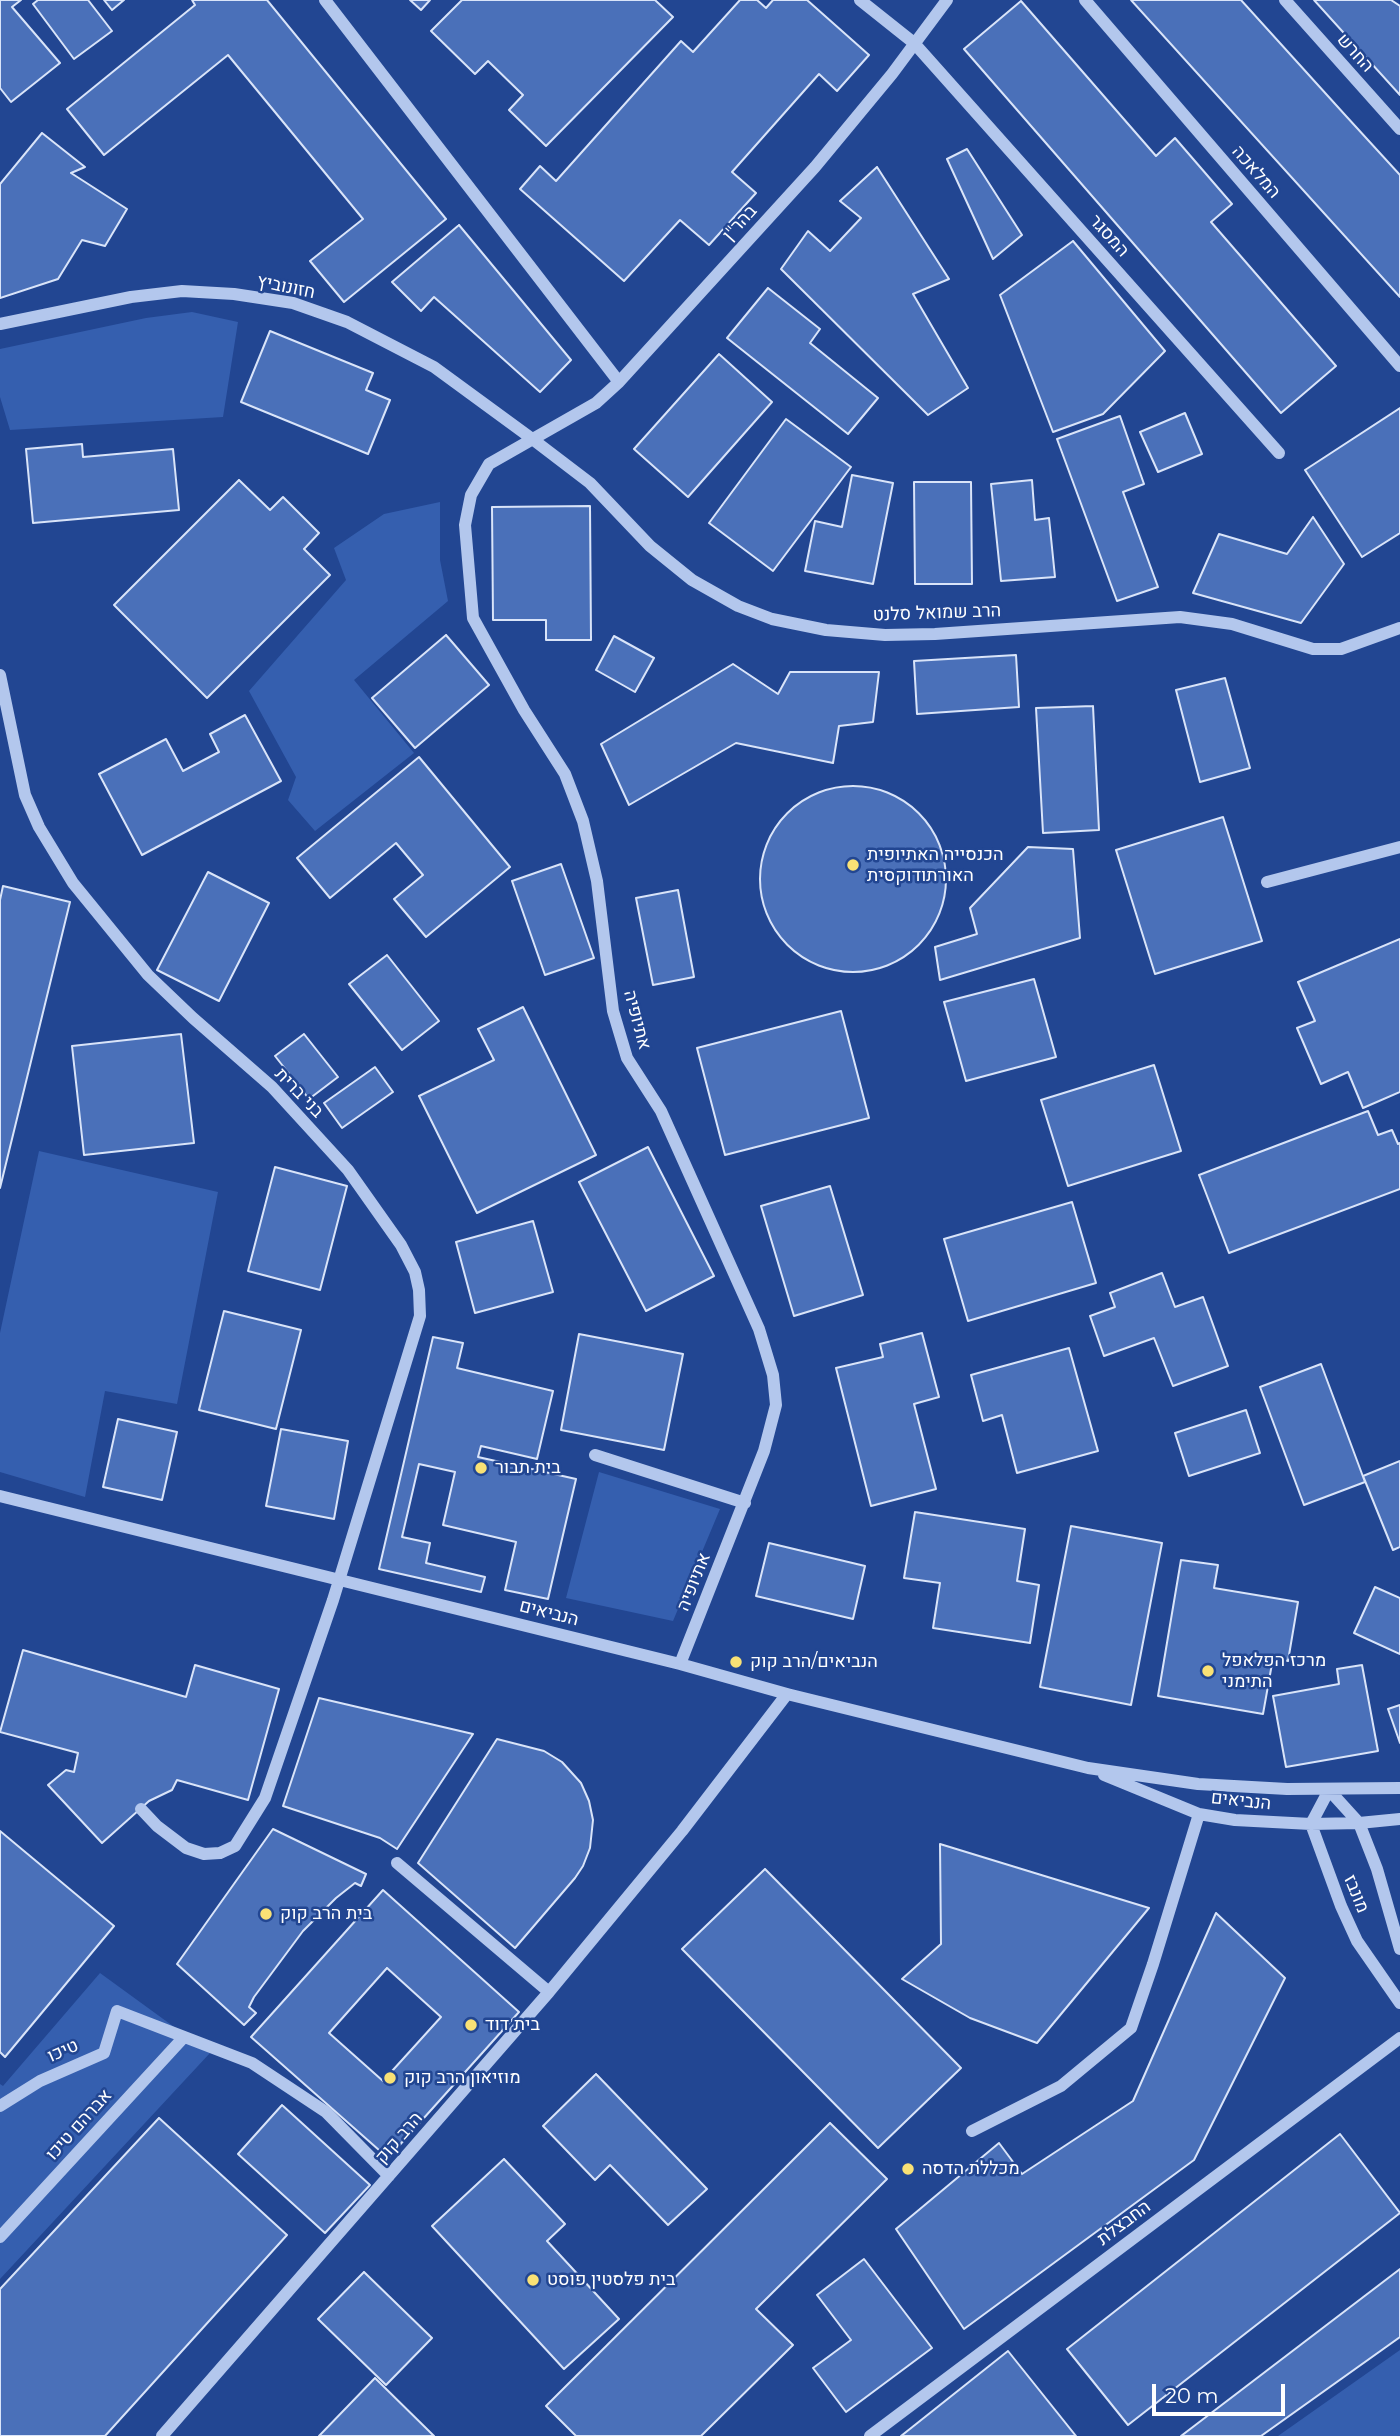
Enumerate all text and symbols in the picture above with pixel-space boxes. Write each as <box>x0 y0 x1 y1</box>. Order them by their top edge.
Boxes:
street label: החרש <box>1332 29 1378 77</box>
street label: המלאכה <box>1227 141 1285 203</box>
street label: בהר"ן <box>718 201 762 245</box>
street label: המסגר <box>1084 210 1134 262</box>
street label: חזונוביץ <box>255 270 317 304</box>
street label: הרב שמואל סלנט <box>872 600 1002 626</box>
place label: הכנסייה האתיופית האורתודוקסית <box>867 844 1003 886</box>
marker: הכנסייה האתיופית האורתודוקסית <box>845 857 861 873</box>
street label: אתיופיה <box>619 988 655 1052</box>
street label: בני ברית <box>270 1064 328 1122</box>
place label: בית תבור <box>495 1457 561 1479</box>
marker: בית תבור <box>473 1460 489 1476</box>
street label: אתיופיה <box>673 1550 715 1614</box>
street label: הנביאים <box>517 1595 581 1631</box>
place label: מרכז הפלאפל התימני <box>1222 1650 1326 1692</box>
place label: הנביאים/הרב קוק <box>750 1651 878 1673</box>
marker: הנביאים/הרב קוק <box>728 1654 744 1670</box>
marker: מרכז הפלאפל התימני <box>1200 1663 1216 1679</box>
street label: הנביאים <box>1210 1787 1272 1815</box>
street label: מונבז <box>1339 1872 1373 1916</box>
place label: בית הרב קוק <box>280 1903 372 1925</box>
marker: בית הרב קוק <box>258 1906 274 1922</box>
place label: בית דוד <box>485 2014 540 2036</box>
marker: בית דוד <box>463 2017 479 2033</box>
street label: טיכו <box>44 2035 82 2067</box>
place label: מוזיאון הרב קוק <box>404 2067 521 2089</box>
marker: מוזיאון הרב קוק <box>382 2070 398 2086</box>
street label: אברהם טיכו <box>41 2085 117 2165</box>
street label: הרב קוק <box>371 2108 427 2168</box>
place label: מכללת הדסה <box>922 2158 1020 2180</box>
marker: מכללת הדסה <box>900 2161 916 2177</box>
street label: החבצלת <box>1093 2196 1155 2250</box>
place label: בית פלסטין פוסט <box>547 2269 675 2291</box>
marker: בית פלסטין פוסט <box>525 2272 541 2288</box>
scale bar <box>1155 2370 1288 2414</box>
text: 20 m <box>1165 2383 1219 2408</box>

